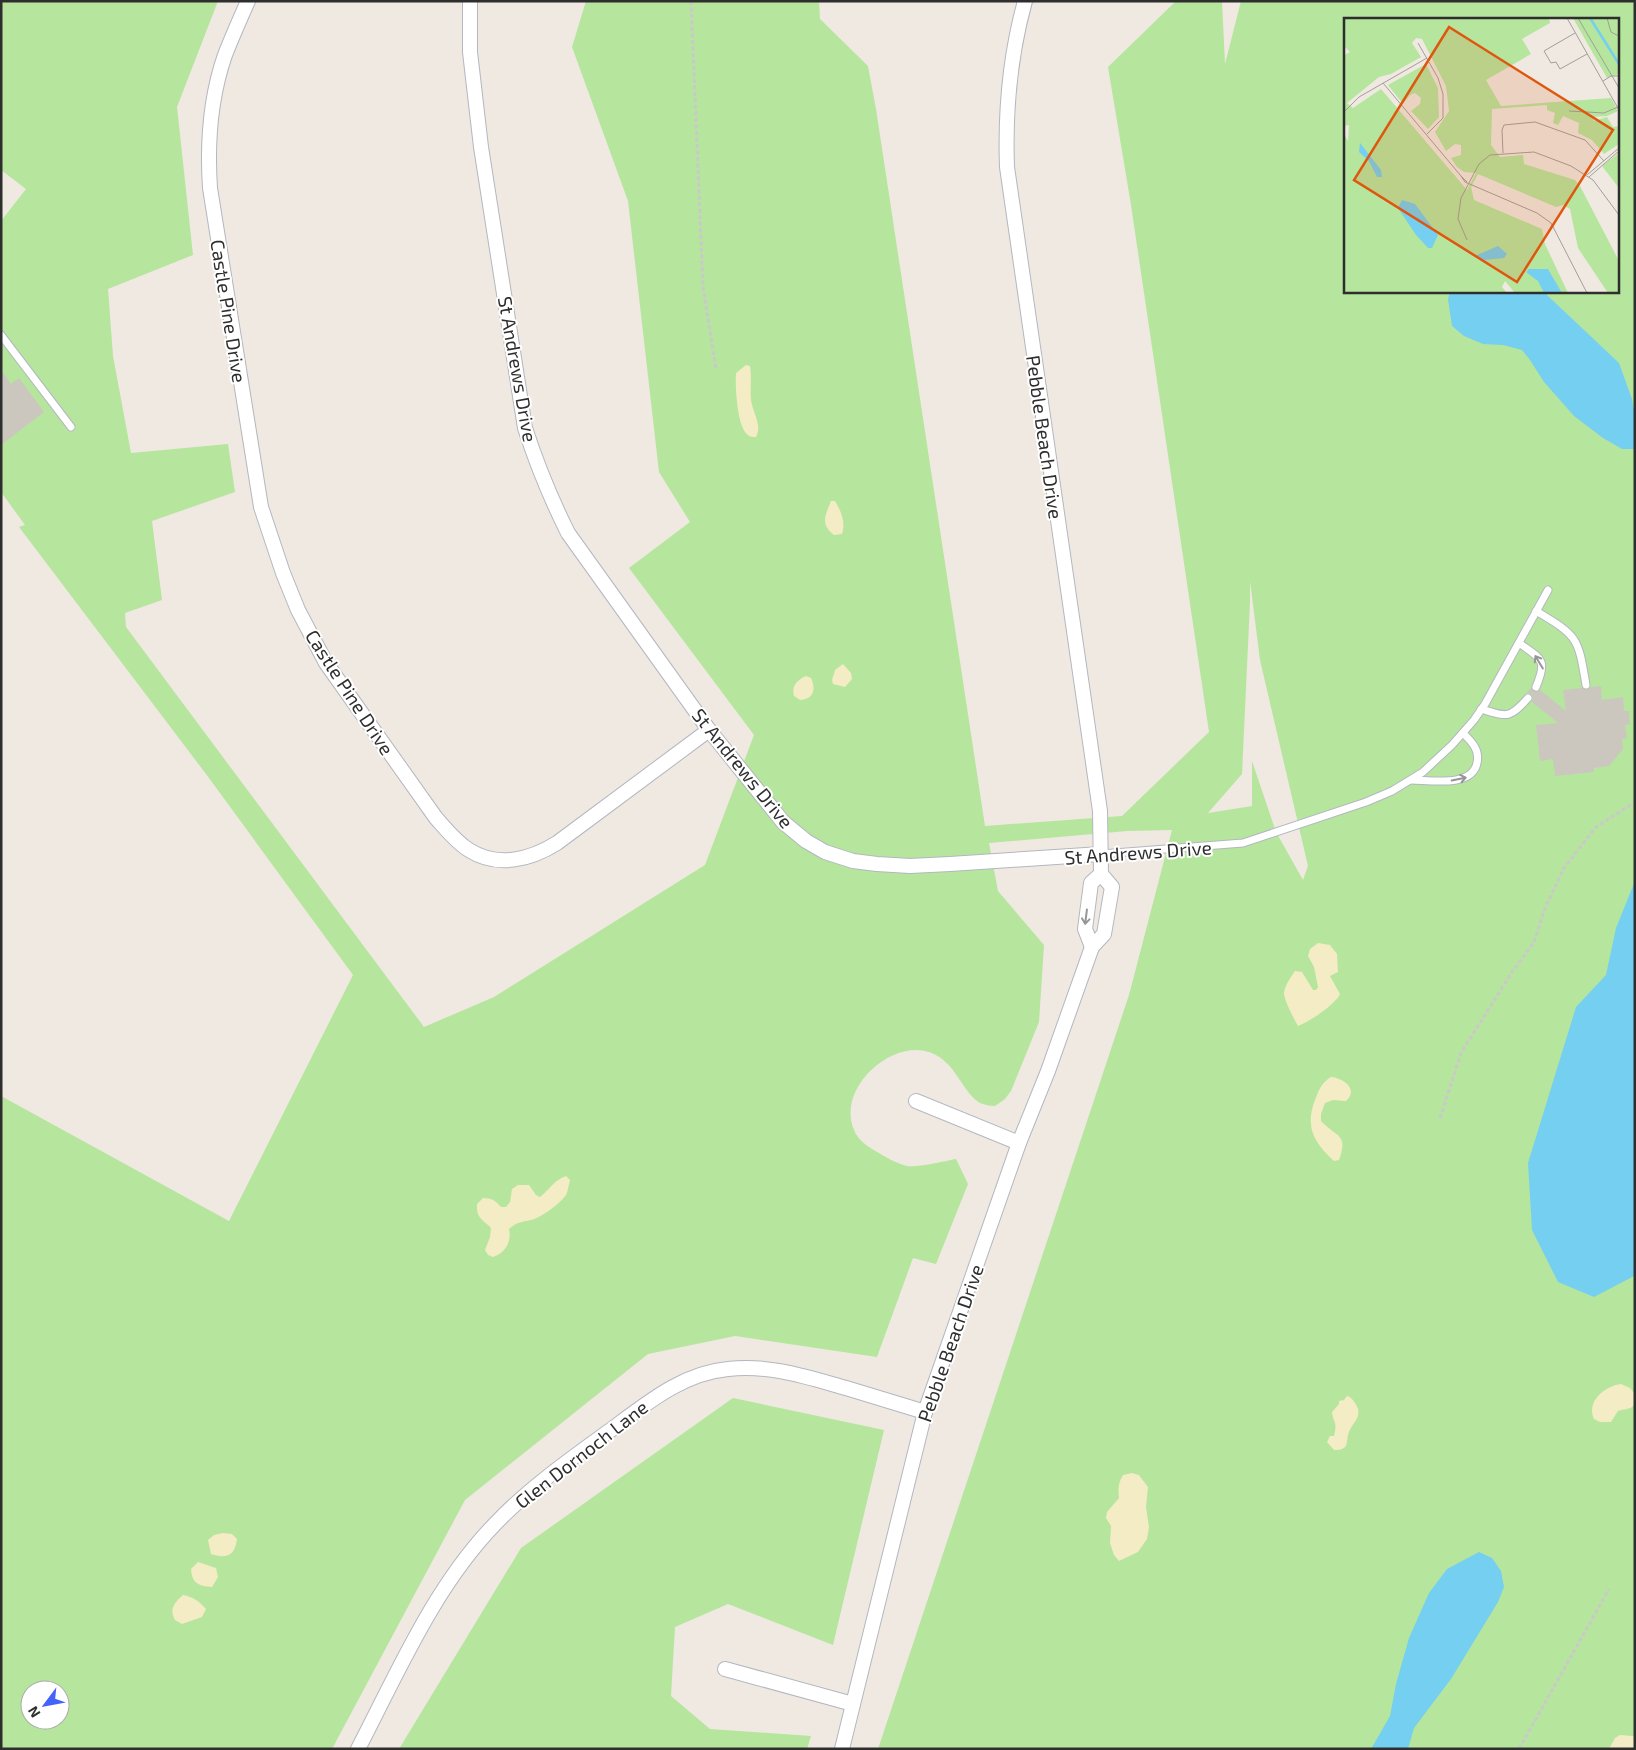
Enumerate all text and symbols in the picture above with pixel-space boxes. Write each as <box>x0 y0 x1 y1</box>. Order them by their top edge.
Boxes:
inset map <box>1344 18 1618 292</box>
street label: Castle Pine Drive <box>206 238 252 384</box>
street label: St Andrews Drive <box>494 294 542 444</box>
street label: Pebble Beach Drive <box>1022 354 1068 520</box>
street label: Castle Pine Drive <box>301 625 399 759</box>
one-way arrow <box>1533 655 1544 669</box>
street label: St Andrews Drive <box>688 703 798 833</box>
one-way arrow <box>1451 774 1467 783</box>
street label: St Andrews Drive <box>1064 835 1212 869</box>
one-way arrow <box>1081 909 1091 925</box>
street label: Pebble Beach Drive <box>912 1261 988 1425</box>
street label: Glen Dornoch Lane <box>510 1395 652 1513</box>
north arrow <box>20 1680 70 1730</box>
text: N <box>24 1703 43 1721</box>

